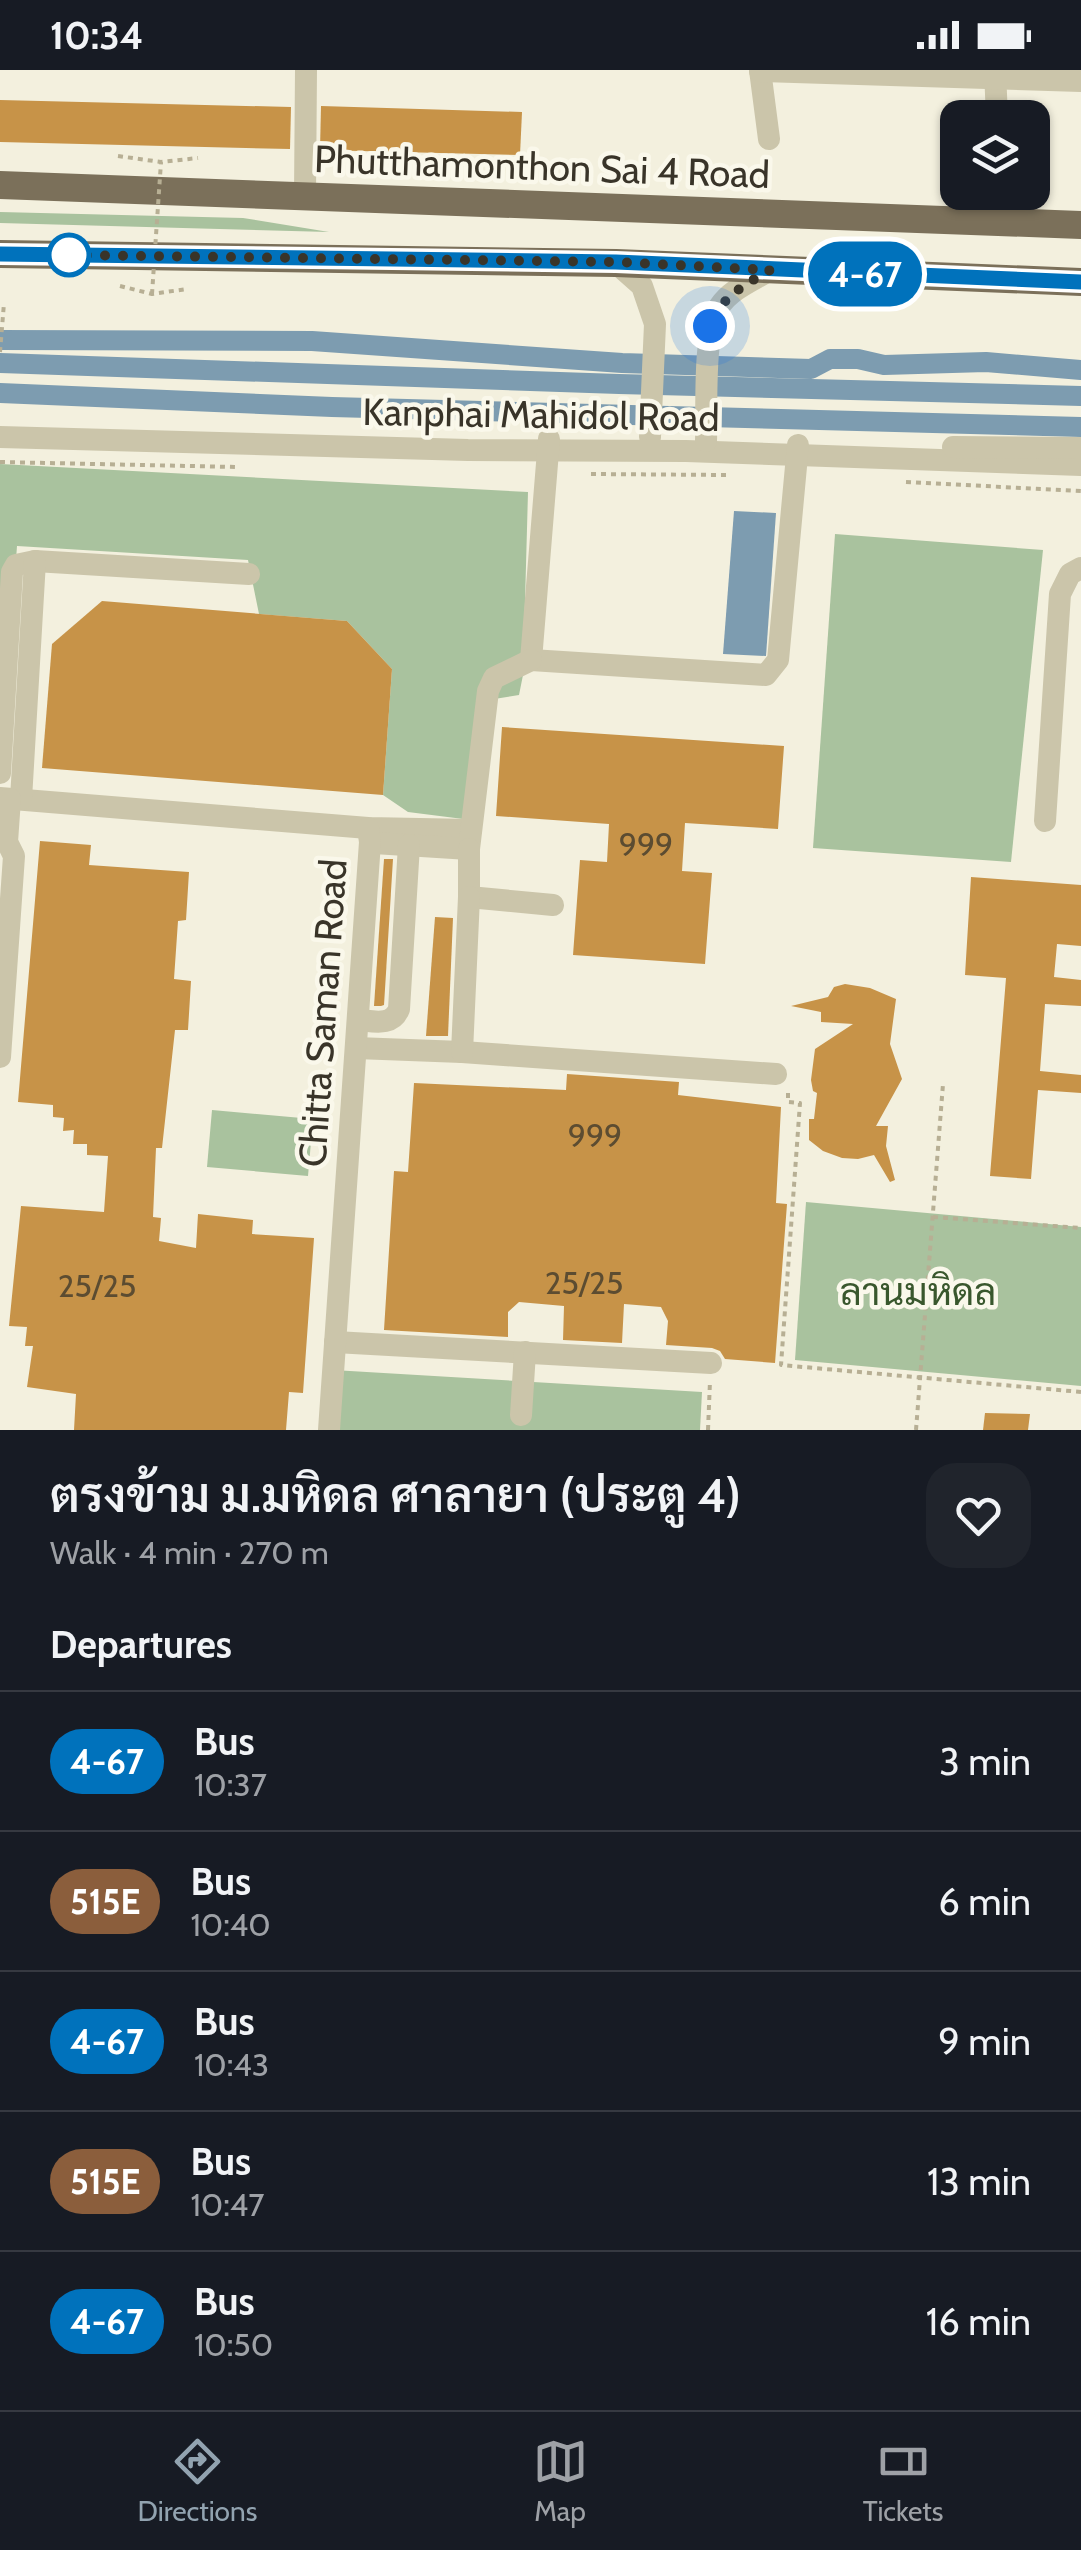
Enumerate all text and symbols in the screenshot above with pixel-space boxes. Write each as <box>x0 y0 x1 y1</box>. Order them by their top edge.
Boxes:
text: 10:34 <box>50 12 143 59</box>
map controls <box>940 100 1050 210</box>
button: layers <box>940 100 1050 210</box>
street label: Phutthamonthon Sai 4 Road <box>313 135 771 198</box>
unlabelled marker <box>48 234 90 276</box>
line badge: 4-67 <box>795 242 935 306</box>
text: 4-67 <box>828 253 902 296</box>
your location <box>685 301 735 351</box>
street label: Kanphai Mahidol Road <box>362 388 720 441</box>
house number: 999 <box>619 824 673 863</box>
street label: Chitta Saman Road <box>288 857 357 1169</box>
house number: 999 <box>568 1115 622 1154</box>
house number: 25/25 <box>545 1263 623 1302</box>
house number: 25/25 <box>58 1266 136 1305</box>
park label: ลานมหิดล <box>840 1268 996 1315</box>
button: heart <box>926 1463 1031 1568</box>
text: ตรงข้าม ม.มหิดล ศาลายา (ประตู 4) <box>50 1466 741 1524</box>
text: Walk · 4 min · 270 m <box>50 1533 329 1572</box>
text: Departures <box>50 1621 232 1668</box>
text: Bus <box>194 1718 255 1765</box>
text: 3 min <box>939 1738 1031 1785</box>
text: 4-67 <box>70 1740 144 1783</box>
text: 10:37 <box>194 1765 267 1804</box>
text: Bus <box>190 1858 251 1905</box>
text: 6 min <box>938 1878 1031 1925</box>
text: 515E <box>70 1880 140 1923</box>
text: 10:40 <box>190 1905 271 1944</box>
text: Bus <box>194 1998 255 2045</box>
text: 9 min <box>938 2018 1031 2065</box>
text: 4-67 <box>70 2020 144 2063</box>
text: 10:43 <box>194 2045 269 2084</box>
text: Bus <box>190 2138 251 2185</box>
text: 13 min <box>927 2158 1031 2205</box>
text: 515E <box>70 2160 140 2203</box>
text: 10:47 <box>190 2185 264 2224</box>
text: Bus <box>194 2278 255 2325</box>
text: 16 min <box>926 2298 1031 2345</box>
text: 4-67 <box>70 2300 144 2343</box>
text: 10:50 <box>194 2325 273 2364</box>
tab: Directions <box>138 2434 257 2528</box>
tab: Map <box>533 2434 588 2528</box>
tab: Tickets <box>863 2434 943 2528</box>

